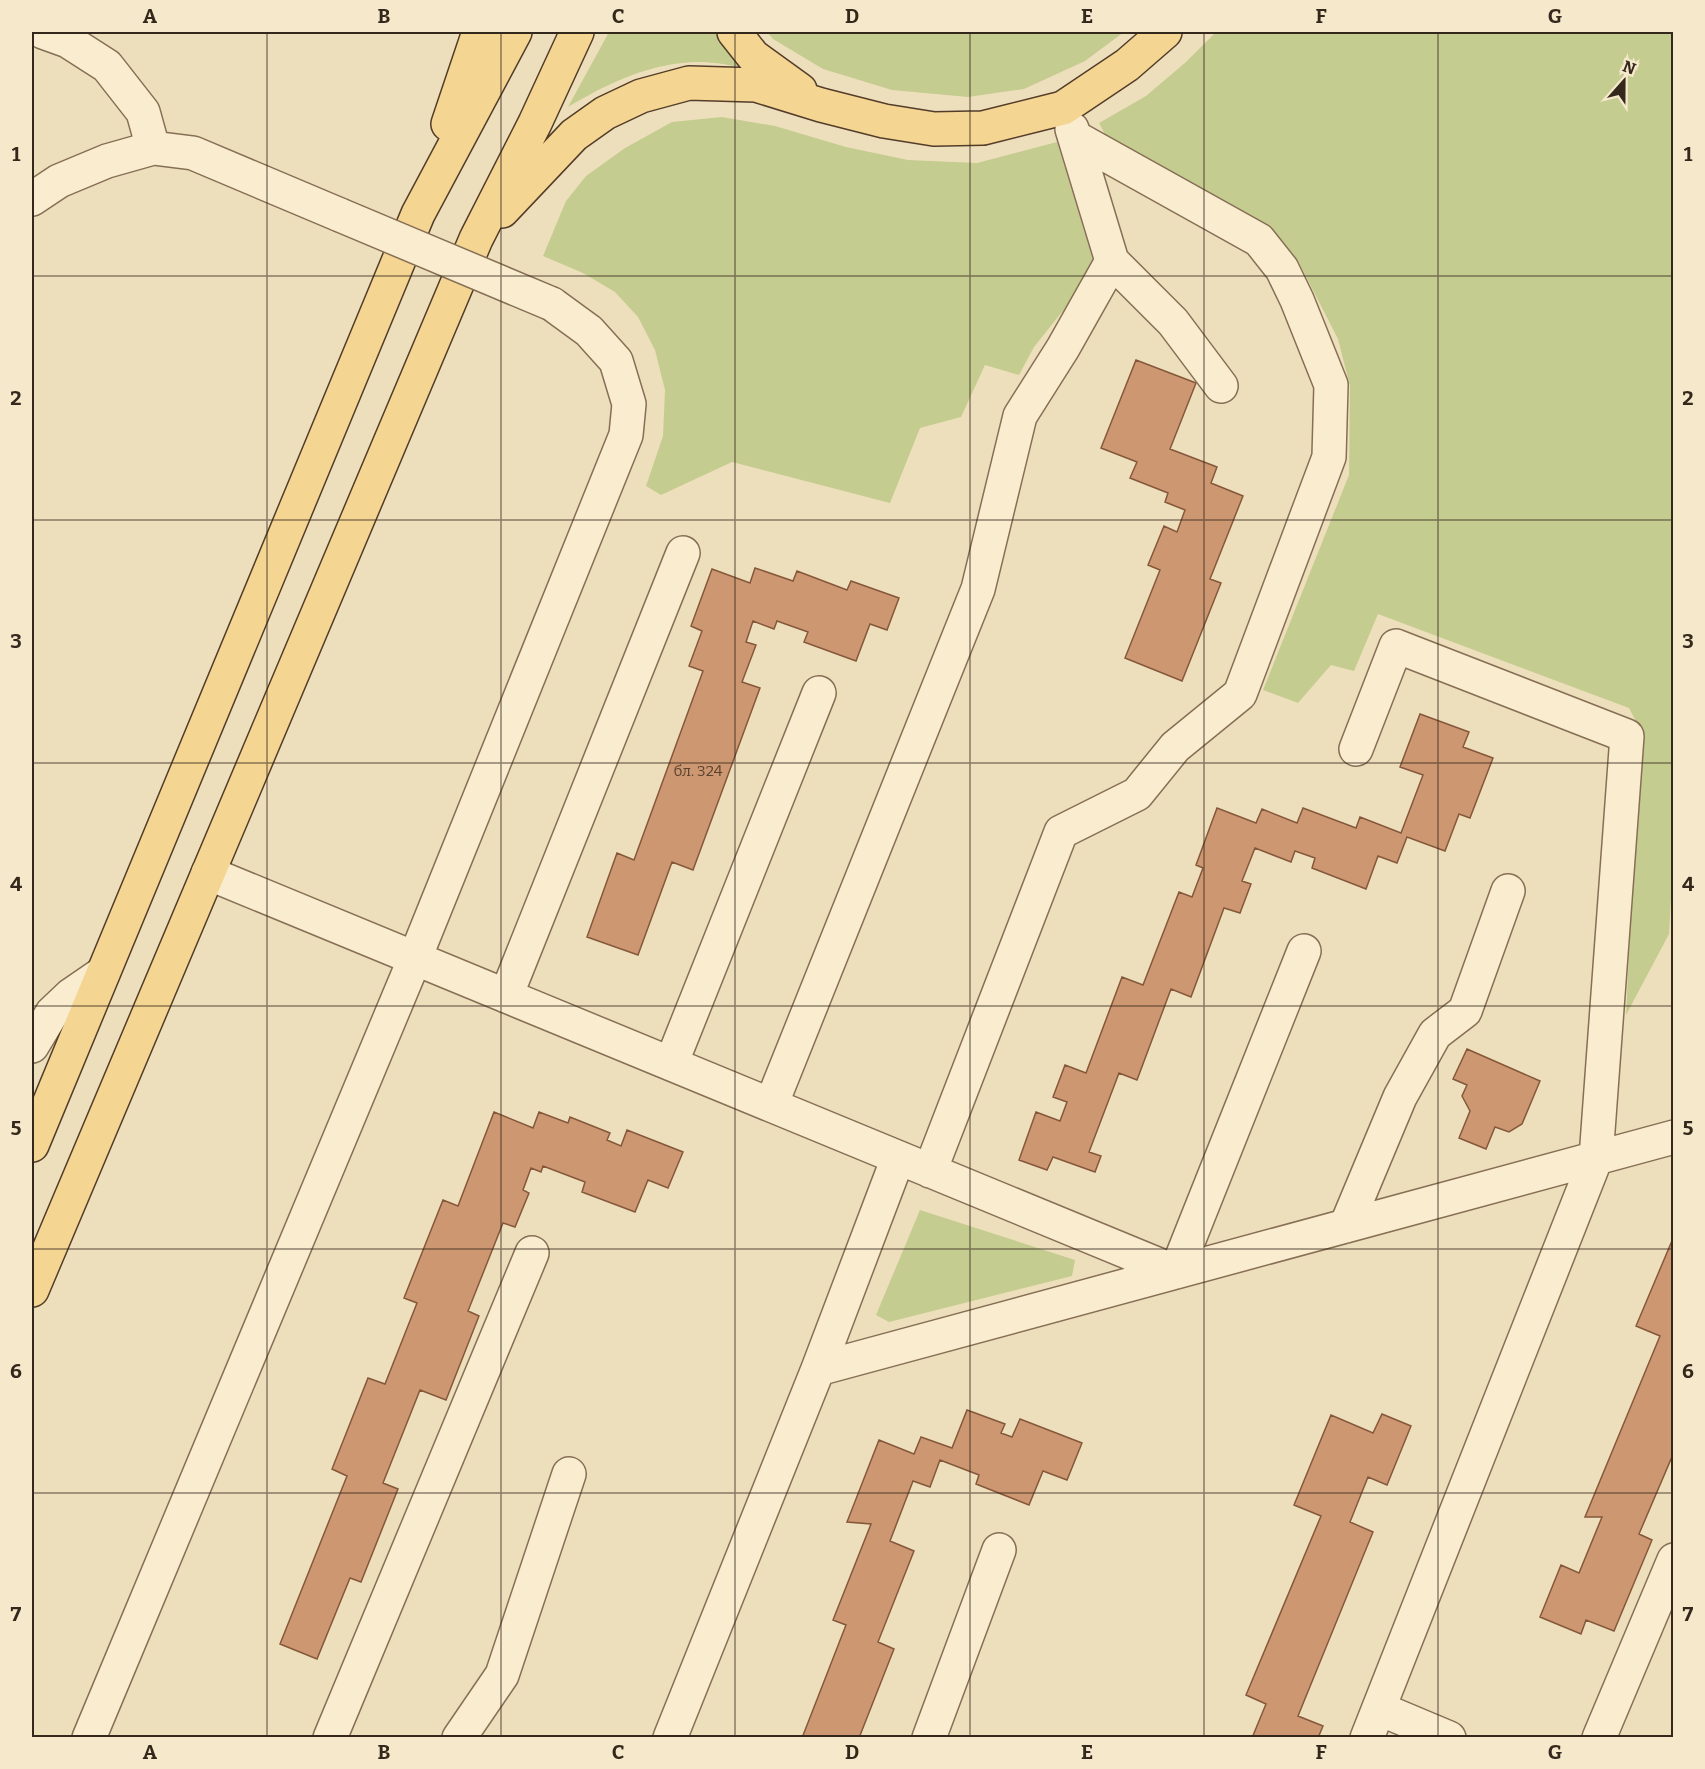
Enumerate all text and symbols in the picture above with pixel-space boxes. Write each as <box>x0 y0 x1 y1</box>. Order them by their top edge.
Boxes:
text: A <box>143 4 158 28</box>
text: B <box>378 4 391 28</box>
text: C <box>612 4 624 28</box>
text: D <box>845 4 859 28</box>
text: E <box>1081 4 1093 28</box>
text: F <box>1315 4 1327 28</box>
text: G <box>1548 4 1562 28</box>
north arrow <box>1594 51 1654 111</box>
text: N <box>1620 56 1638 79</box>
text: 1 <box>12 142 21 166</box>
text: 1 <box>1684 142 1693 166</box>
text: 2 <box>10 386 22 410</box>
text: 2 <box>1682 386 1694 410</box>
text: 3 <box>10 629 22 653</box>
text: 3 <box>1682 629 1694 653</box>
house number: бл. 324 <box>673 762 723 780</box>
text: 4 <box>10 872 22 896</box>
text: 4 <box>1682 872 1694 896</box>
text: 5 <box>11 1116 22 1140</box>
text: 5 <box>1683 1116 1694 1140</box>
text: 6 <box>10 1359 22 1383</box>
text: 6 <box>1682 1359 1694 1383</box>
text: 7 <box>11 1602 22 1626</box>
text: 7 <box>1683 1602 1694 1626</box>
text: A <box>143 1740 158 1764</box>
text: B <box>378 1740 391 1764</box>
text: C <box>612 1740 624 1764</box>
text: D <box>845 1740 859 1764</box>
text: E <box>1081 1740 1093 1764</box>
text: F <box>1315 1740 1327 1764</box>
text: G <box>1548 1740 1562 1764</box>

